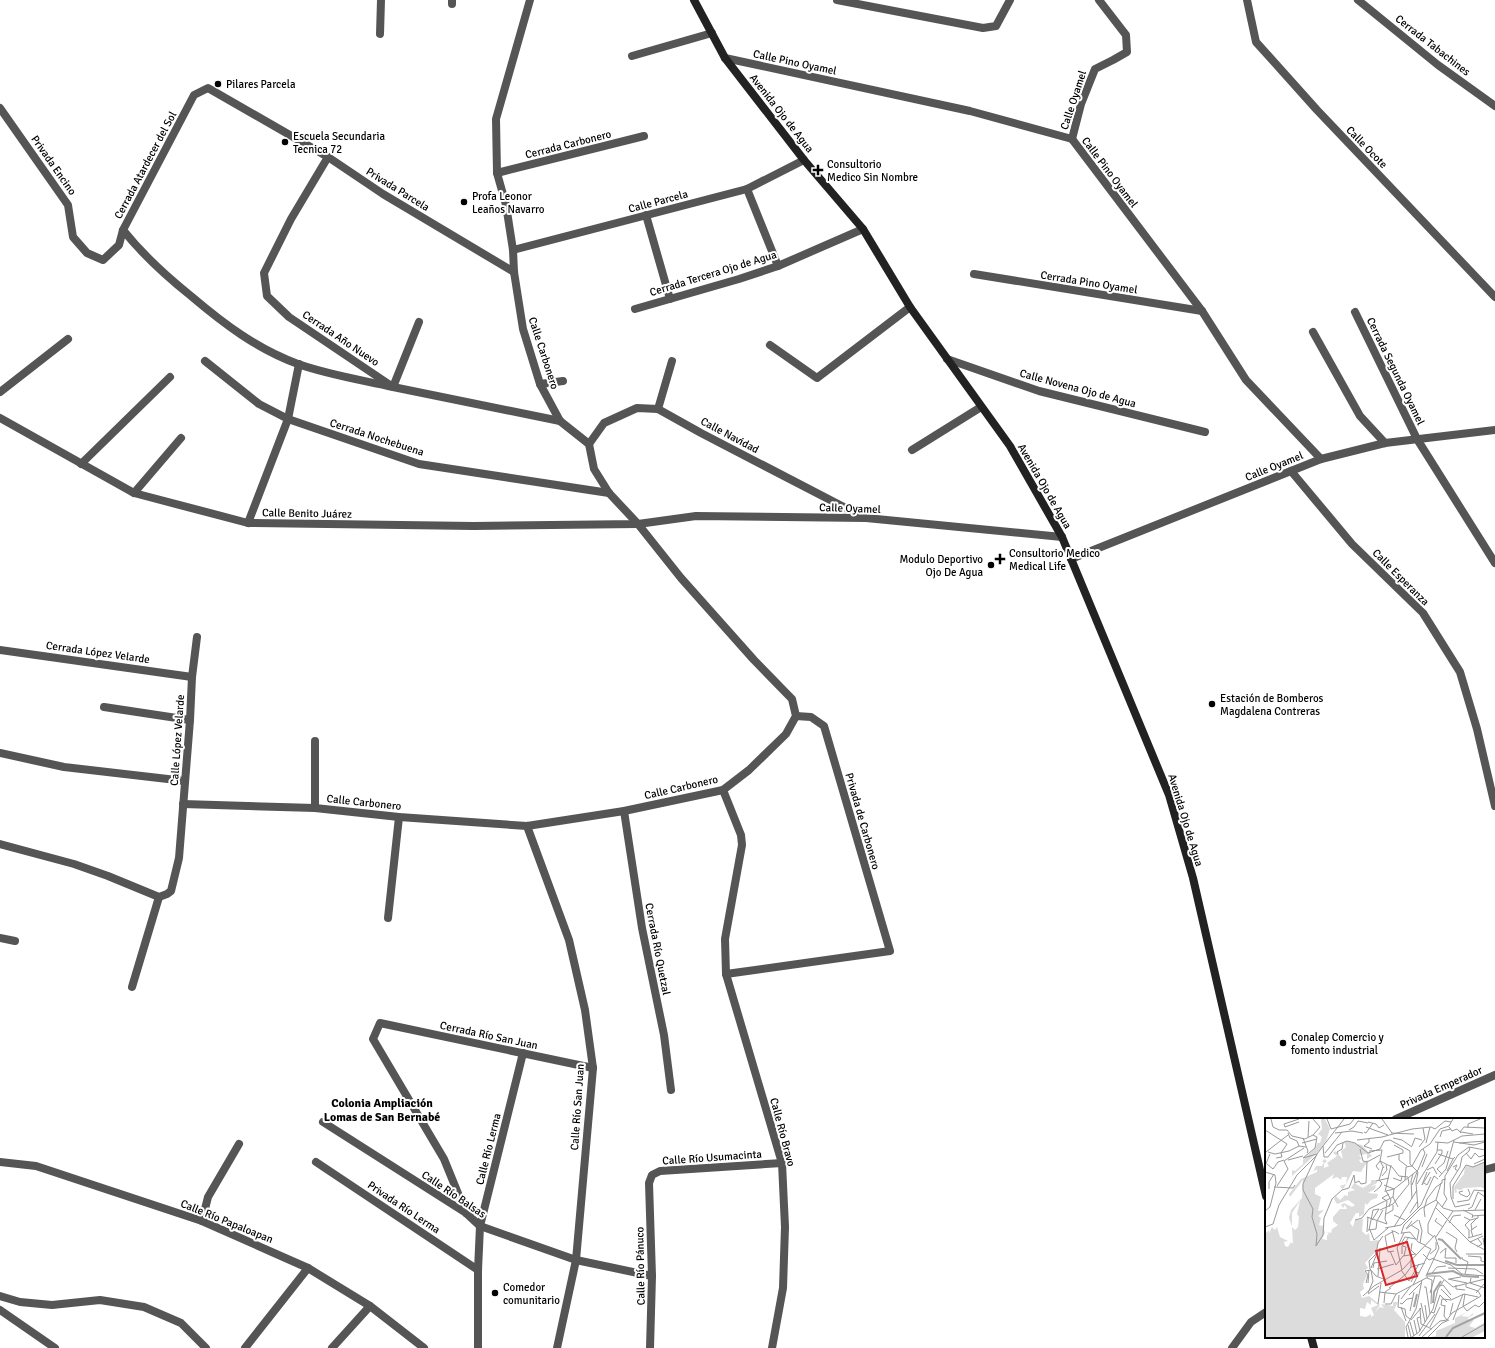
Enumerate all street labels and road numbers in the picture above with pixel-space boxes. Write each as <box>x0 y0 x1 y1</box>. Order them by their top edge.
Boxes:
street label: Cerrada Tabachines <box>1393 12 1473 79</box>
street label: Calle Pino Oyamel <box>752 47 838 78</box>
street label: Calle Oyamel <box>1058 69 1089 131</box>
street label: Avenida Ojo de Agua <box>747 71 817 155</box>
street label: Cerrada Atardecer del Sol <box>112 109 179 221</box>
street label: Calle Ocote <box>1343 124 1390 171</box>
street label: Cerrada Carbonero <box>524 127 613 161</box>
street label: Privada Encino <box>28 133 79 198</box>
street label: Calle Pino Oyamel <box>1079 134 1140 210</box>
street label: Privada Parcela <box>364 165 432 214</box>
street label: Calle Parcela <box>627 187 690 216</box>
street label: Cerrada Tercera Ojo de Agua <box>648 248 779 299</box>
street label: Cerrada Pino Oyamel <box>1039 268 1138 297</box>
street label: Cerrada Año Nuevo <box>300 308 382 369</box>
street label: Calle Carbonero <box>526 315 561 391</box>
street label: Cerrada Segunda Oyamel <box>1364 315 1427 427</box>
street label: Calle Novena Ojo de Agua <box>1018 367 1138 410</box>
street label: Calle Navidad <box>698 415 761 456</box>
street label: Cerrada Nochebuena <box>328 416 426 459</box>
street label: Avenida Ojo de Agua <box>1015 441 1074 531</box>
street label: Calle Oyamel <box>1243 449 1305 484</box>
street label: Calle Oyamel <box>819 501 881 516</box>
street label: Calle Benito Juárez <box>262 506 352 521</box>
street label: Calle Esperanza <box>1370 546 1432 609</box>
street label: Cerrada López Velarde <box>45 639 151 666</box>
street label: Calle López Velarde <box>168 694 187 786</box>
street label: Privada de Carbonero <box>842 771 883 871</box>
street label: Avenida Ojo de Agua <box>1165 772 1206 868</box>
street label: Calle Carbonero <box>643 773 719 802</box>
street label: Calle Carbonero <box>326 792 402 813</box>
street label: Cerrada Río Quetzal <box>642 902 673 996</box>
street label: Cerrada Río San Juan <box>439 1019 539 1052</box>
street label: Calle Río San Juan <box>568 1063 587 1151</box>
street label: Privada Emperador <box>1398 1063 1484 1111</box>
street label: Calle Río Bravo <box>767 1096 798 1168</box>
street label: Calle Río Lerma <box>473 1112 504 1186</box>
street label: Calle Río Usumacinta <box>662 1148 763 1167</box>
street label: Calle Río Balsas <box>419 1168 488 1221</box>
street label: Privada Río Lerma <box>365 1178 443 1237</box>
street label: Calle Río Papaloapan <box>179 1197 275 1246</box>
street label: Calle Río Pánuco <box>633 1226 648 1305</box>

